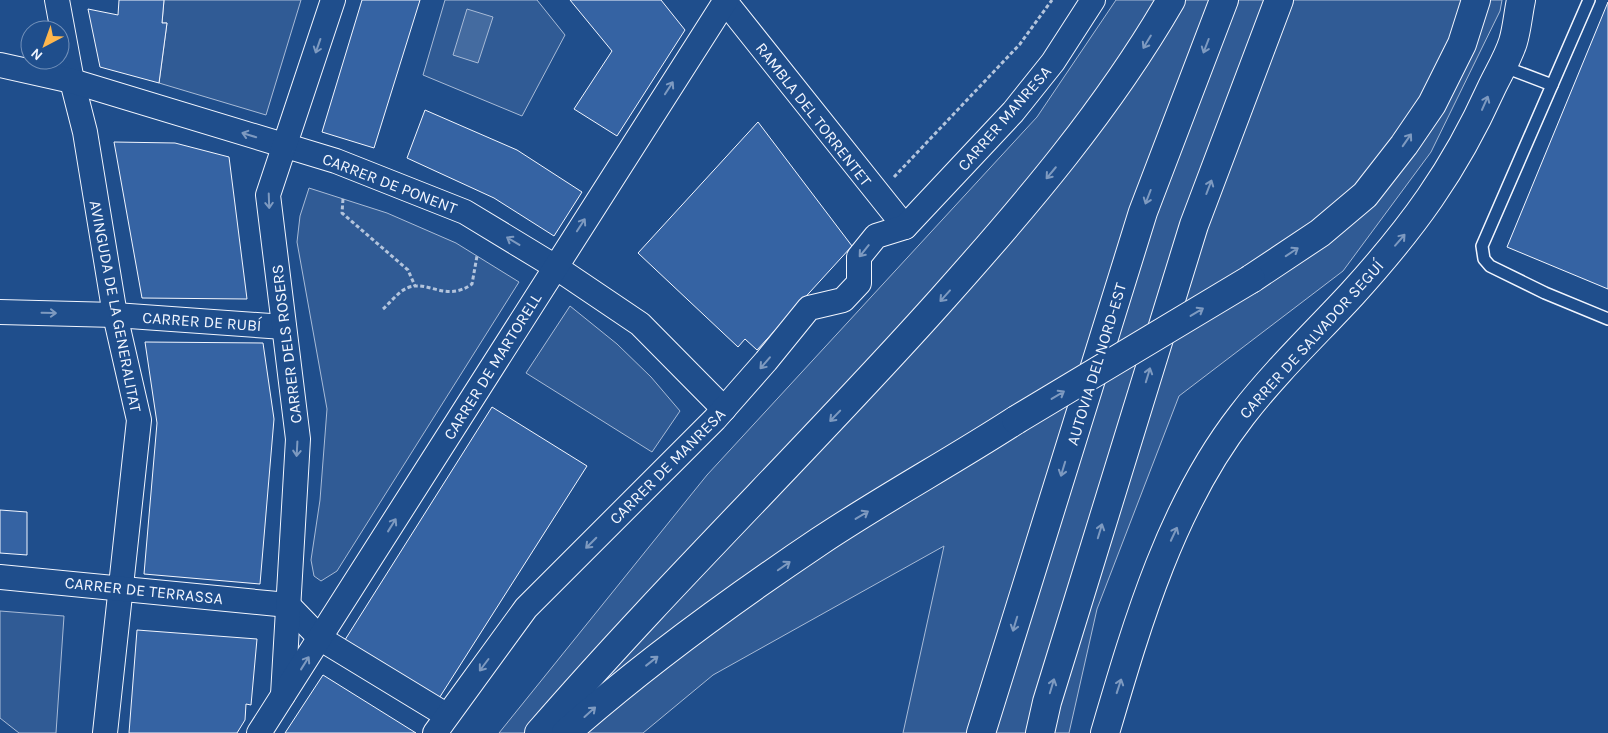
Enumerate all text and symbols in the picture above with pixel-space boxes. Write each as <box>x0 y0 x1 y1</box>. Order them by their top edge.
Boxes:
north arrow <box>20 20 70 70</box>
one-way arrow <box>1141 35 1151 49</box>
one-way arrow <box>1201 37 1210 53</box>
one-way arrow <box>313 38 322 54</box>
street label: RAMBLA DEL TORRENTET <box>752 39 875 190</box>
text: N <box>27 45 46 64</box>
street label: CARRER MANRESA <box>954 62 1055 175</box>
one-way arrow <box>664 82 674 96</box>
one-way arrow <box>1481 96 1491 111</box>
one-way arrow <box>242 129 258 139</box>
one-way arrow <box>1402 133 1412 147</box>
street label: CARRER DE PONENT <box>320 149 460 218</box>
one-way arrow <box>1045 167 1057 180</box>
one-way arrow <box>1205 180 1214 195</box>
one-way arrow <box>1143 190 1152 205</box>
one-way arrow <box>265 192 274 208</box>
street label: AVINGUDA DE LA GENERALITAT <box>86 199 145 414</box>
one-way arrow <box>576 218 586 232</box>
one-way arrow <box>1394 233 1405 246</box>
one-way arrow <box>506 235 520 245</box>
one-way arrow <box>859 244 870 257</box>
one-way arrow <box>1284 247 1298 257</box>
street label: CARRER DE SALVADOR SEGUÍ <box>1235 256 1388 422</box>
street label: CARRER DELS ROSERS <box>267 263 306 424</box>
street label: AUTOVIA DEL NORD-EST <box>1063 281 1130 448</box>
street label: CARRER DE MARTORELL <box>440 289 546 443</box>
one-way arrow <box>939 290 950 303</box>
one-way arrow <box>1190 306 1204 316</box>
street label: CARRER DE RUBÍ <box>142 308 263 335</box>
one-way arrow <box>40 309 56 318</box>
one-way arrow <box>759 356 770 369</box>
one-way arrow <box>1143 368 1153 384</box>
one-way arrow <box>1050 389 1064 399</box>
street label: CARRER DE MANRESA <box>606 405 729 528</box>
one-way arrow <box>829 410 841 423</box>
one-way arrow <box>293 441 302 457</box>
one-way arrow <box>1057 461 1067 477</box>
one-way arrow <box>855 510 869 521</box>
one-way arrow <box>387 519 397 533</box>
one-way arrow <box>1095 523 1105 539</box>
one-way arrow <box>1170 527 1180 542</box>
one-way arrow <box>585 537 597 549</box>
one-way arrow <box>777 561 791 571</box>
street label: CARRER DE TERRASSA <box>64 573 224 608</box>
one-way arrow <box>1009 616 1019 632</box>
one-way arrow <box>646 655 659 666</box>
one-way arrow <box>300 656 311 670</box>
one-way arrow <box>479 657 489 671</box>
one-way arrow <box>1048 678 1057 694</box>
one-way arrow <box>1115 679 1124 695</box>
one-way arrow <box>584 706 597 718</box>

